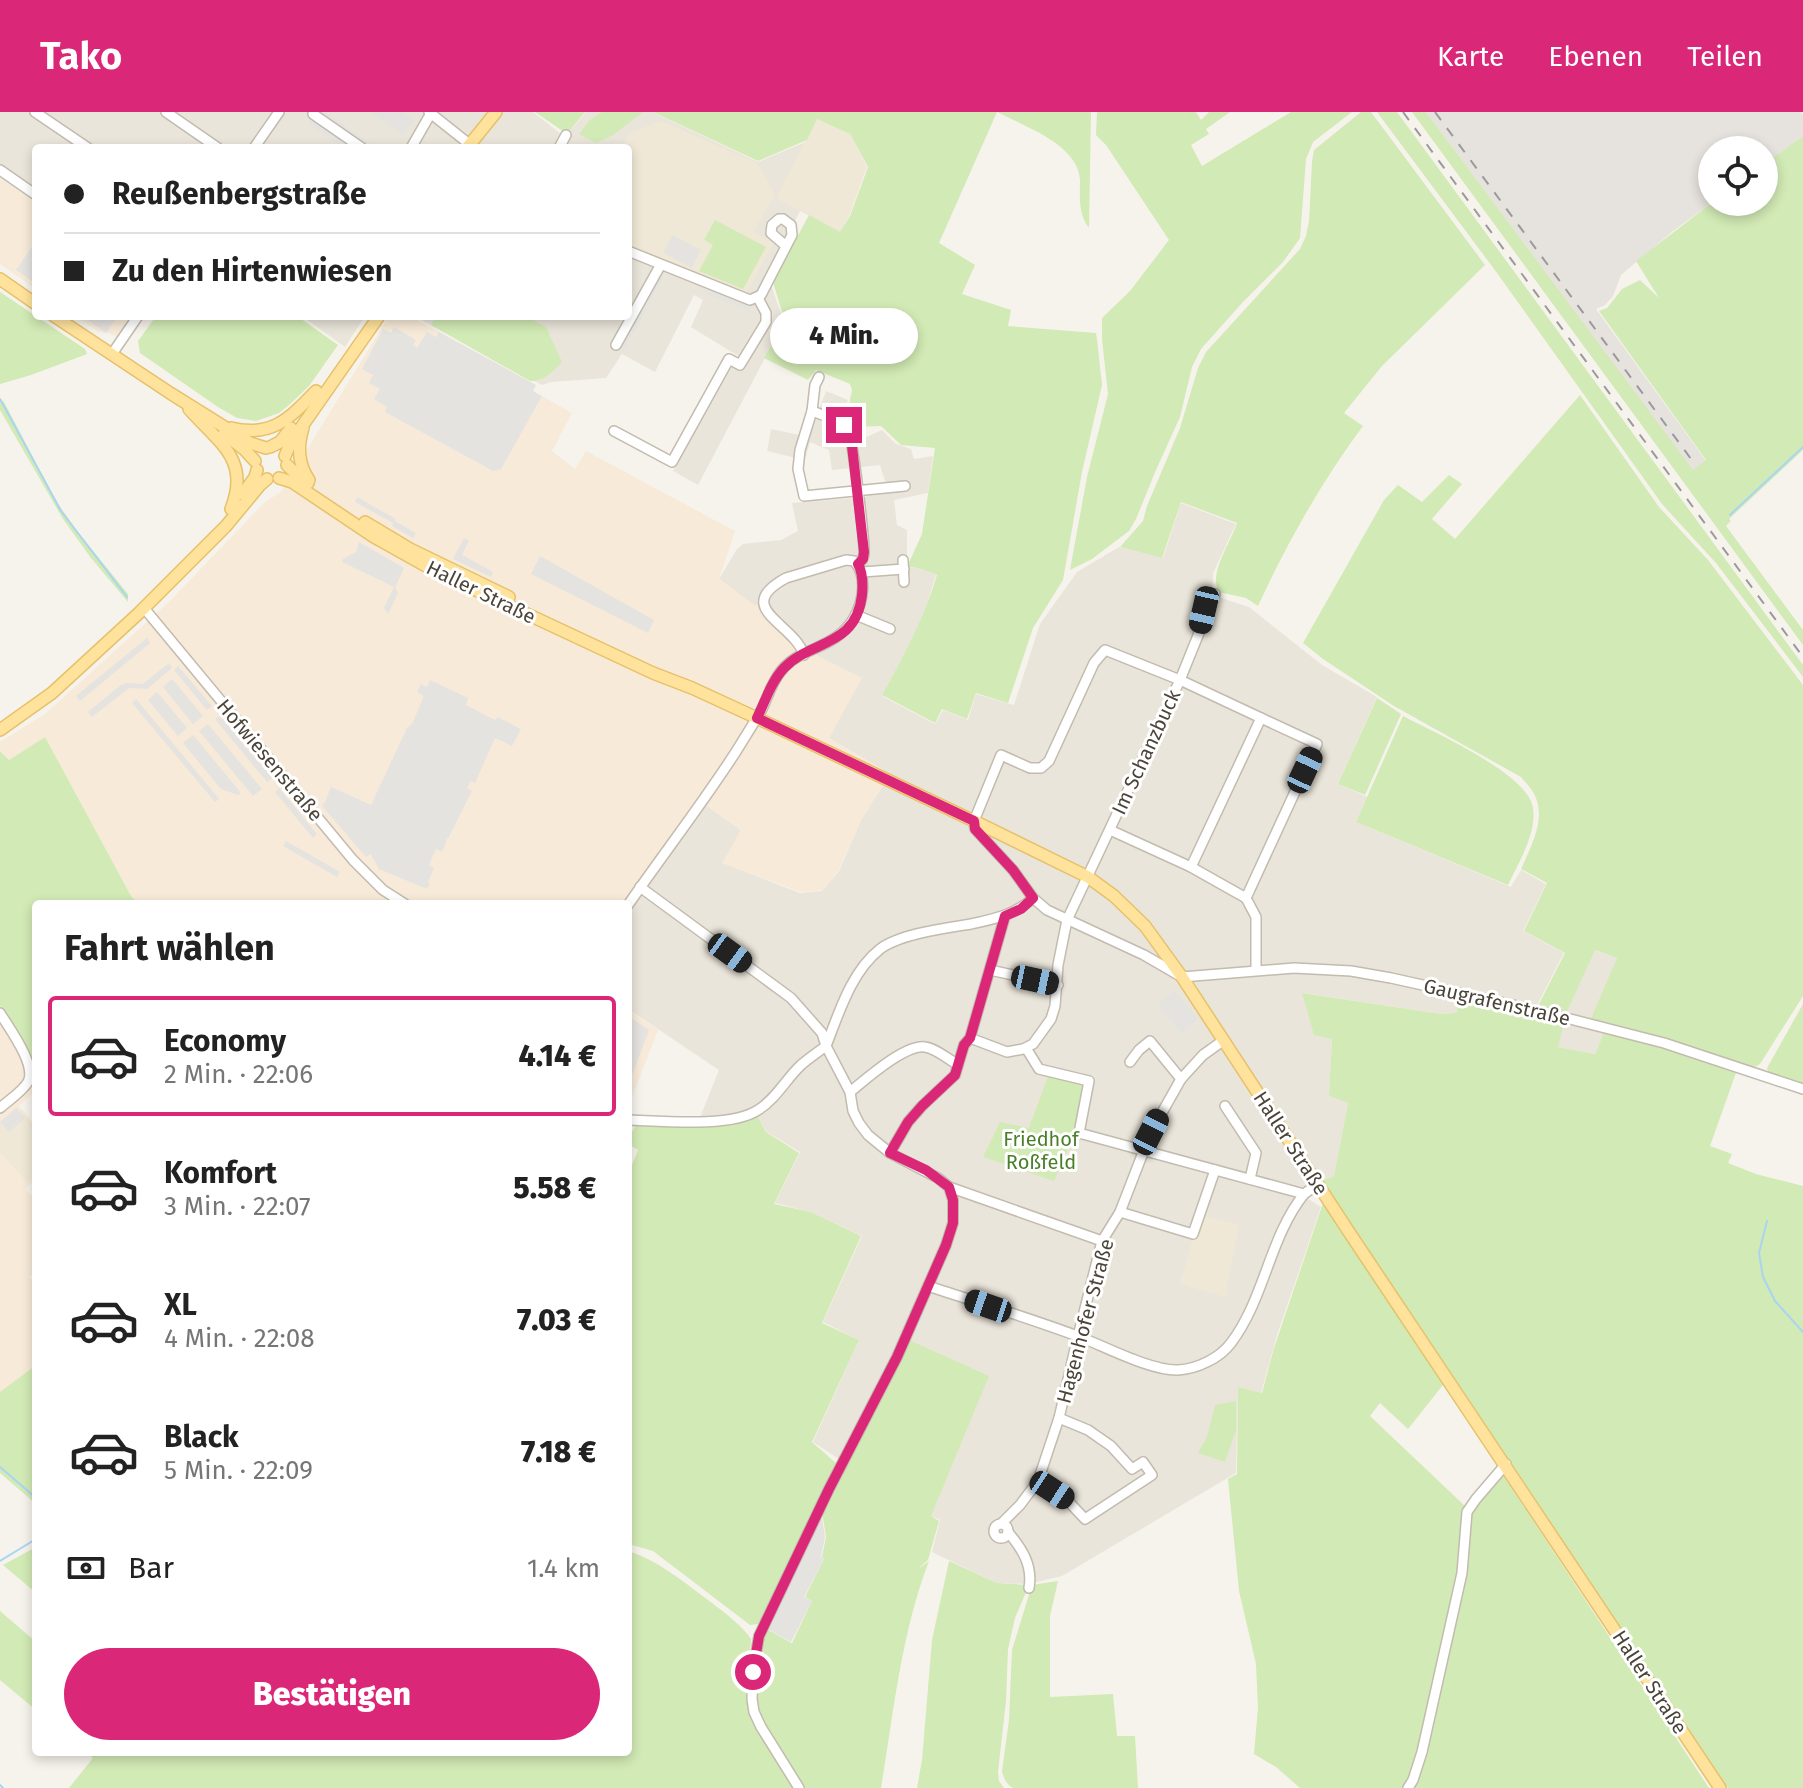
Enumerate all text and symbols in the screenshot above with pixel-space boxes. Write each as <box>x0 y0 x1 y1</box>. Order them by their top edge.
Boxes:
text: Tako <box>40 33 122 79</box>
text: Karte <box>1437 40 1504 73</box>
text: Ebenen <box>1548 40 1643 73</box>
text: Teilen <box>1687 40 1763 73</box>
map controls <box>1698 136 1778 216</box>
button: locate <box>1698 136 1778 216</box>
text: Reußenbergstraße <box>112 176 366 212</box>
text: Zu den Hirtenwiesen <box>112 253 392 289</box>
callout: 4 Min. <box>770 309 918 365</box>
text: 4 Min. <box>809 320 879 351</box>
route end <box>826 407 862 443</box>
street label: Haller Straße <box>422 555 540 629</box>
car <box>1187 584 1221 636</box>
street label: Im Schanzbuck <box>1107 685 1186 818</box>
street label: Hofwiesenstraße <box>212 694 328 826</box>
car <box>1284 743 1326 797</box>
text: Fahrt wählen <box>64 926 275 970</box>
car <box>704 929 756 977</box>
car <box>1009 963 1061 997</box>
street label: Gaugrafenstraße <box>1421 973 1573 1031</box>
icon: car <box>68 1020 140 1092</box>
text: Economy <box>164 1023 286 1059</box>
text: 4.14 € <box>518 1038 596 1074</box>
text: 2 Min. · 22:06 <box>164 1059 313 1090</box>
street label: Haller Straße <box>1249 1087 1333 1199</box>
car <box>1129 1105 1173 1159</box>
park label: Friedhof Roßfeld <box>1003 1127 1080 1174</box>
icon: car <box>68 1152 140 1224</box>
text: Komfort <box>164 1155 277 1191</box>
text: 5.58 € <box>513 1170 596 1206</box>
text: 3 Min. · 22:07 <box>164 1191 310 1222</box>
street label: Hagenhofer Straße <box>1051 1236 1119 1406</box>
icon: car <box>68 1284 140 1356</box>
text: XL <box>164 1287 197 1323</box>
car <box>961 1287 1015 1325</box>
text: 7.03 € <box>517 1302 596 1338</box>
text: 4 Min. · 22:08 <box>164 1323 315 1354</box>
icon: car <box>68 1416 140 1488</box>
text: Black <box>164 1419 239 1455</box>
text: 7.18 € <box>521 1434 596 1470</box>
text: 5 Min. · 22:09 <box>164 1455 313 1486</box>
car <box>1025 1467 1079 1513</box>
icon: cash <box>64 1546 108 1590</box>
text: Bar <box>128 1550 174 1586</box>
text: 1.4 km <box>527 1553 600 1584</box>
street label: Haller Straße <box>1608 1626 1692 1738</box>
button: Bestätigen <box>64 1648 600 1740</box>
route start <box>735 1654 771 1690</box>

